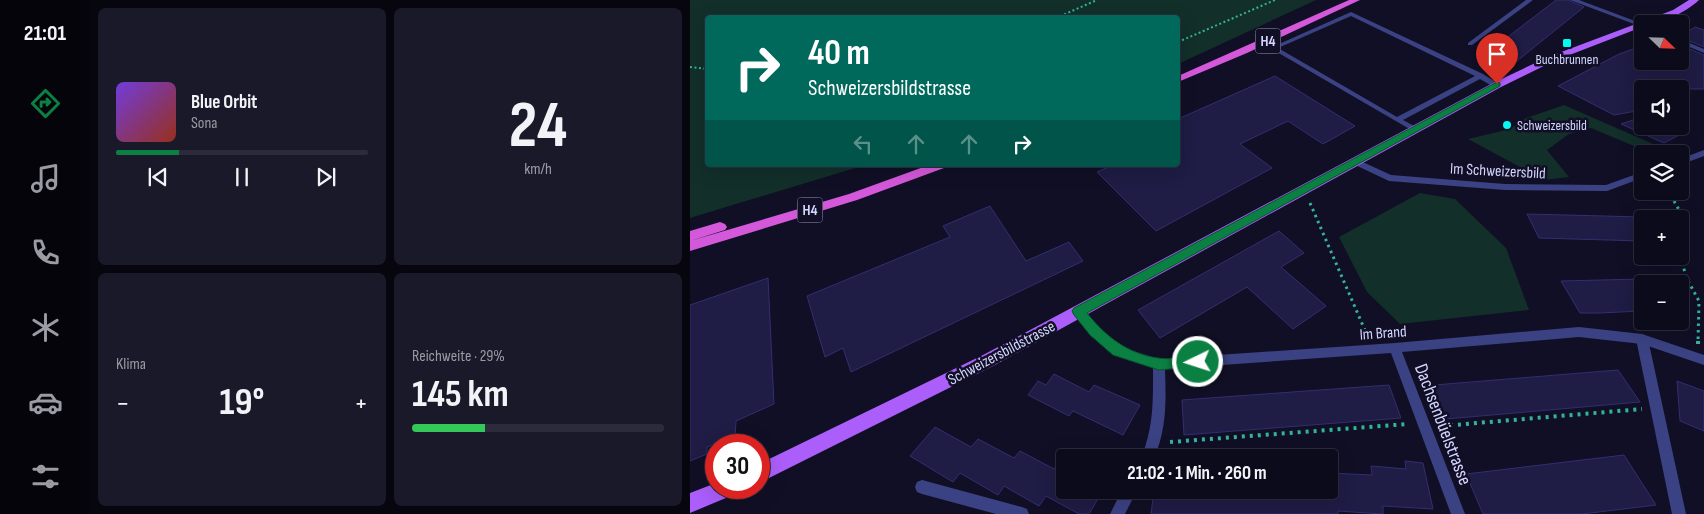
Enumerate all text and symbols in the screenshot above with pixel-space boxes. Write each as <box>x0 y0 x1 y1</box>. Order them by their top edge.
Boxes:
north arrow <box>1634 15 1689 70</box>
map controls <box>1634 15 1689 330</box>
text: 21:01 <box>24 20 66 47</box>
road number: H4 <box>1256 28 1280 54</box>
text: 40 m <box>808 32 870 75</box>
pin <box>1476 33 1518 84</box>
icon: right <box>725 35 790 100</box>
marker: Buchbrunnen <box>1561 37 1573 49</box>
icon: arrive <box>1483 40 1511 68</box>
place label: Buchbrunnen <box>1536 51 1598 68</box>
text: Schweizersbildstrasse <box>808 75 971 102</box>
button: sound <box>1634 80 1689 135</box>
icon: directions <box>28 86 63 121</box>
text: 24 <box>509 88 567 166</box>
text: Blue Orbit <box>191 91 257 114</box>
text: Sona <box>191 114 218 133</box>
place label: Schweizersbild <box>1517 117 1587 134</box>
marker: Schweizersbild <box>1501 119 1513 131</box>
icon: left <box>849 130 877 158</box>
icon: ahead <box>902 130 930 158</box>
icon: ahead <box>955 130 983 158</box>
icon: right <box>1008 130 1036 158</box>
button: layers <box>1634 145 1689 200</box>
text: km/h <box>524 160 552 179</box>
street label: Im Schweizersbild <box>1450 160 1546 183</box>
icon: music <box>28 161 63 196</box>
icon: previous <box>144 163 172 191</box>
icon: pause <box>228 163 256 191</box>
icon: next <box>312 163 340 191</box>
road number: H4 <box>798 198 822 222</box>
button: + <box>1634 210 1689 265</box>
icon: phone <box>28 235 63 270</box>
button: − <box>1634 275 1689 330</box>
icon: climate <box>28 310 63 345</box>
street label: Schweizersbildstrasse <box>945 317 1059 390</box>
street label: Im Brand <box>1359 322 1407 345</box>
position arrow <box>1171 335 1223 387</box>
text: Reichweite · 29% <box>412 347 505 366</box>
text: Klima <box>116 355 146 374</box>
street label: Dachsenbüelstrasse <box>1409 361 1476 488</box>
text: 145 km <box>412 372 509 417</box>
text: 19° <box>220 380 264 425</box>
icon: car <box>28 385 63 420</box>
text: − <box>116 387 130 420</box>
text: + <box>354 387 368 420</box>
speed limit sign: 30 <box>705 434 770 499</box>
icon: filters <box>28 459 63 494</box>
text: 21:02 · 1 Min. · 260 m <box>1127 462 1267 485</box>

